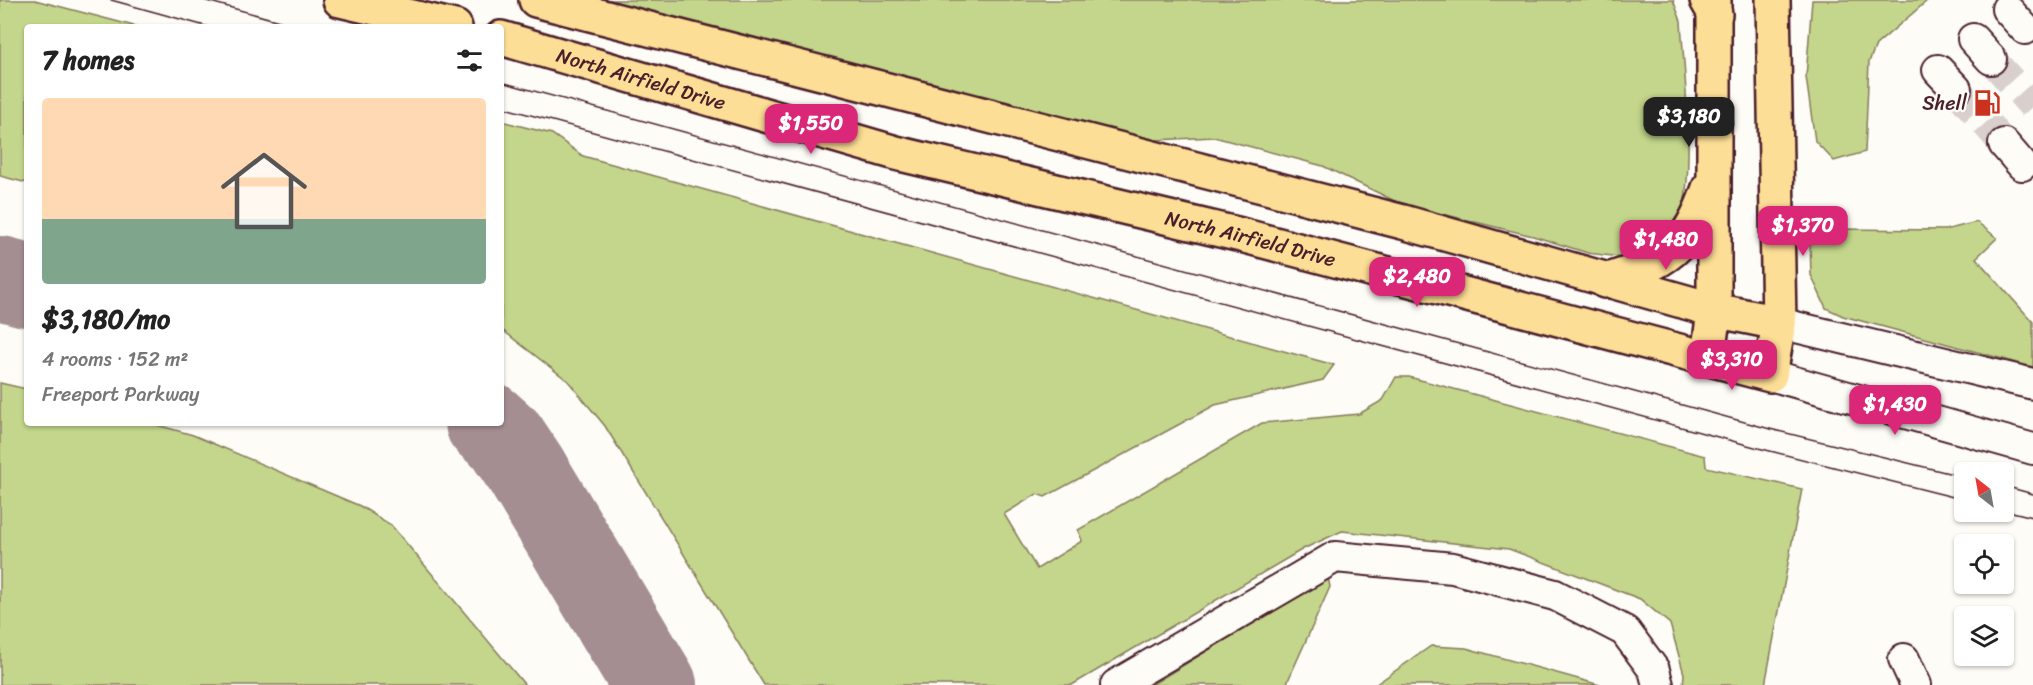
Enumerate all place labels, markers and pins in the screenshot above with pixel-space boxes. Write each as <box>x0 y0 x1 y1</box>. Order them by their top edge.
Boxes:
place label: Shell <box>1922 86 1967 121</box>
fuel station icon: Shell <box>1972 88 2002 118</box>
pin: $3,180 <box>1640 97 1738 148</box>
pin: $1,550 <box>762 104 860 155</box>
pin: $1,370 <box>1754 206 1852 257</box>
pin: $1,480 <box>1617 220 1715 271</box>
pin: $2,480 <box>1368 257 1466 308</box>
pin: $3,310 <box>1683 340 1781 391</box>
pin: $1,430 <box>1846 385 1944 436</box>

